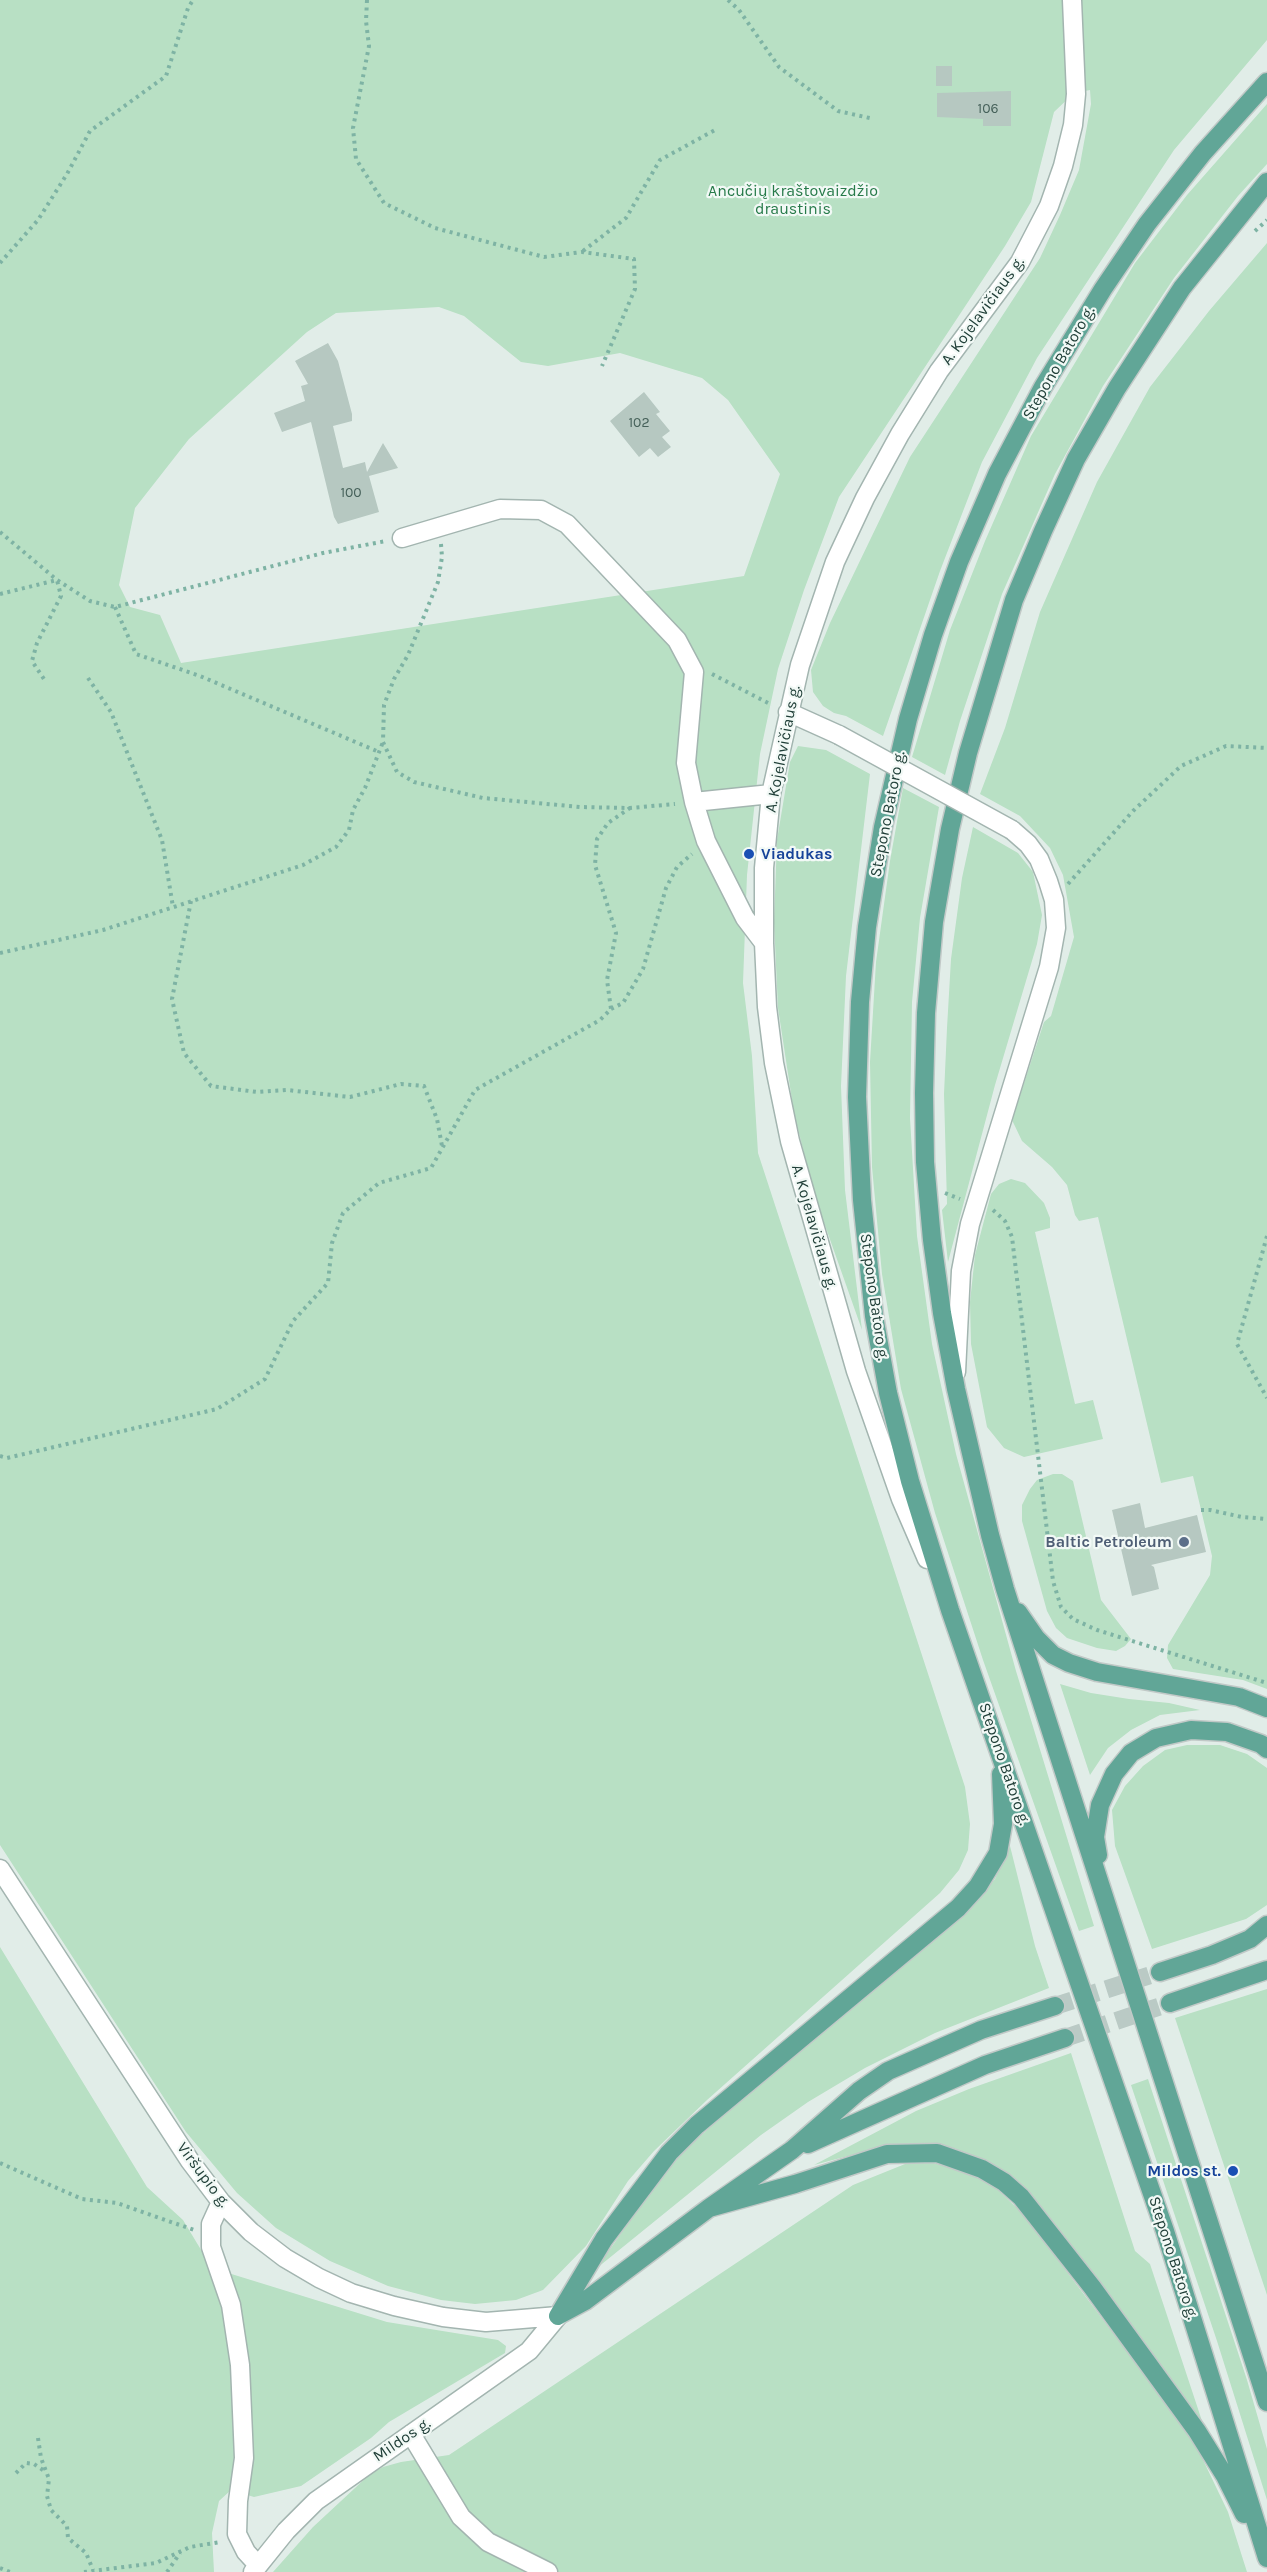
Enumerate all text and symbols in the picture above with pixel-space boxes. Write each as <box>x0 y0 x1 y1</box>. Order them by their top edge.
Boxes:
house number: 106 <box>978 101 998 117</box>
park label: Ancučių kraštovaizdžio draustinis <box>708 181 878 219</box>
street label: A. Kojelavičiaus g. <box>937 253 1029 369</box>
street label: Stepono Batoro g. <box>1019 303 1099 423</box>
house number: 102 <box>628 415 650 431</box>
house number: 100 <box>340 485 362 501</box>
street label: A. Kojelavičiaus g. <box>761 684 805 814</box>
street label: Stepono Batoro g. <box>866 749 910 879</box>
place label: Viadukas <box>761 844 832 864</box>
marker: Viadukas <box>742 847 756 861</box>
street label: A. Kojelavičiaus g. <box>787 1162 841 1292</box>
street label: Stepono Batoro g. <box>856 1232 892 1362</box>
place label: Baltic Petroleum <box>1045 1532 1172 1552</box>
marker: Baltic Petroleum <box>1177 1535 1191 1549</box>
street label: Stepono Batoro g. <box>974 1700 1034 1828</box>
street label: Viršupio g. <box>172 2139 234 2211</box>
place label: Mildos st. <box>1147 2161 1221 2181</box>
marker: Mildos st. <box>1226 2164 1240 2178</box>
street label: Stepono Batoro g. <box>1144 2194 1202 2322</box>
street label: Mildos g. <box>370 2414 434 2466</box>

